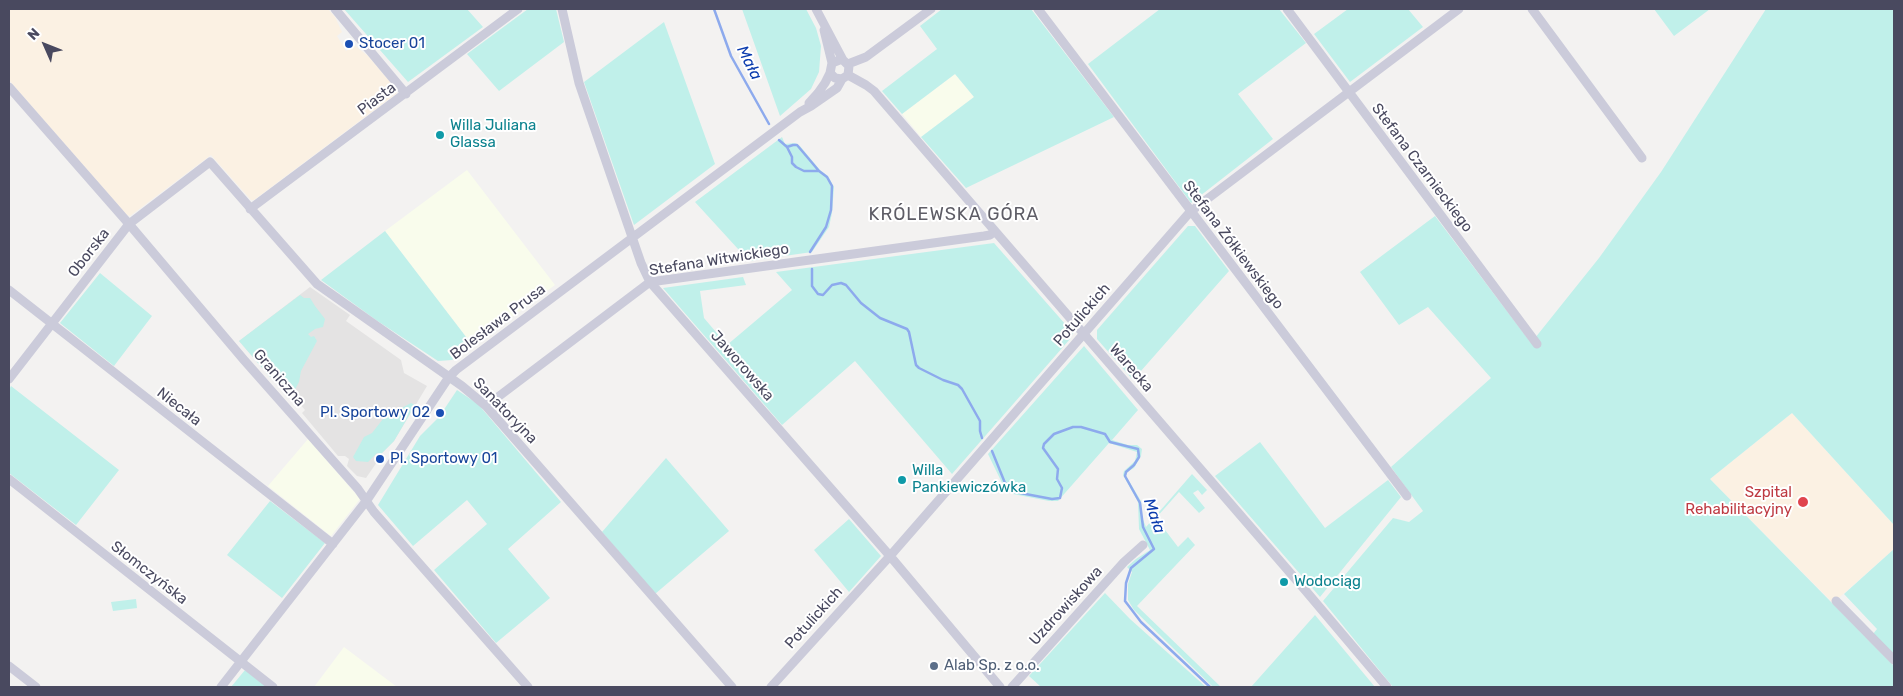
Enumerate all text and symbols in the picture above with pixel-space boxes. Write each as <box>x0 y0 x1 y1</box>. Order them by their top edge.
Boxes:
north arrow <box>20 20 70 70</box>
text: N <box>24 25 43 44</box>
place label: Stocer 01 <box>359 35 425 53</box>
marker: Stocer 01 <box>343 38 355 50</box>
water label: Mała <box>732 43 766 83</box>
street label: Piasta <box>354 79 400 119</box>
street label: Stefana Czarnieckiego <box>1368 100 1476 236</box>
place label: Willa Juliana Glassa <box>450 117 536 152</box>
marker: Willa Juliana Glassa <box>434 129 446 141</box>
street label: Stefana Żółkiewskiego <box>1179 177 1287 313</box>
district label: KRÓLEWSKA GÓRA <box>867 204 1041 226</box>
street label: Oborska <box>64 225 114 281</box>
street label: Stefana Witwickiego <box>648 240 790 280</box>
street label: Bolesława Prusa <box>447 280 549 364</box>
street label: Potulickich <box>1050 280 1114 350</box>
street label: Jaworowska <box>707 327 777 405</box>
street label: Warecka <box>1105 340 1157 396</box>
street label: Graniczna <box>249 346 309 410</box>
street label: Sanatoryjna <box>469 374 541 448</box>
street label: Niecała <box>153 384 205 430</box>
place label: Pl. Sportowy 02 <box>320 404 430 422</box>
marker: Pl. Sportowy 02 <box>434 407 446 419</box>
place label: Pl. Sportowy 01 <box>390 450 498 468</box>
marker: Pl. Sportowy 01 <box>374 453 386 465</box>
place label: Willa Pankiewiczówka <box>912 462 1026 497</box>
marker: Willa Pankiewiczówka <box>896 474 908 486</box>
place label: Szpital Rehabilitacyjny <box>1685 484 1792 519</box>
marker: Szpital Rehabilitacyjny <box>1796 495 1810 509</box>
water label: Mała <box>1139 496 1169 536</box>
street label: Słomczyńska <box>107 538 191 608</box>
street label: Uzdrowiskowa <box>1026 563 1106 649</box>
place label: Wodociąg <box>1294 573 1361 591</box>
marker: Wodociąg <box>1278 576 1290 588</box>
street label: Potulickich <box>781 583 847 653</box>
place label: Alab Sp. z o.o. <box>944 657 1040 675</box>
marker: Alab Sp. z o.o. <box>928 660 940 672</box>

